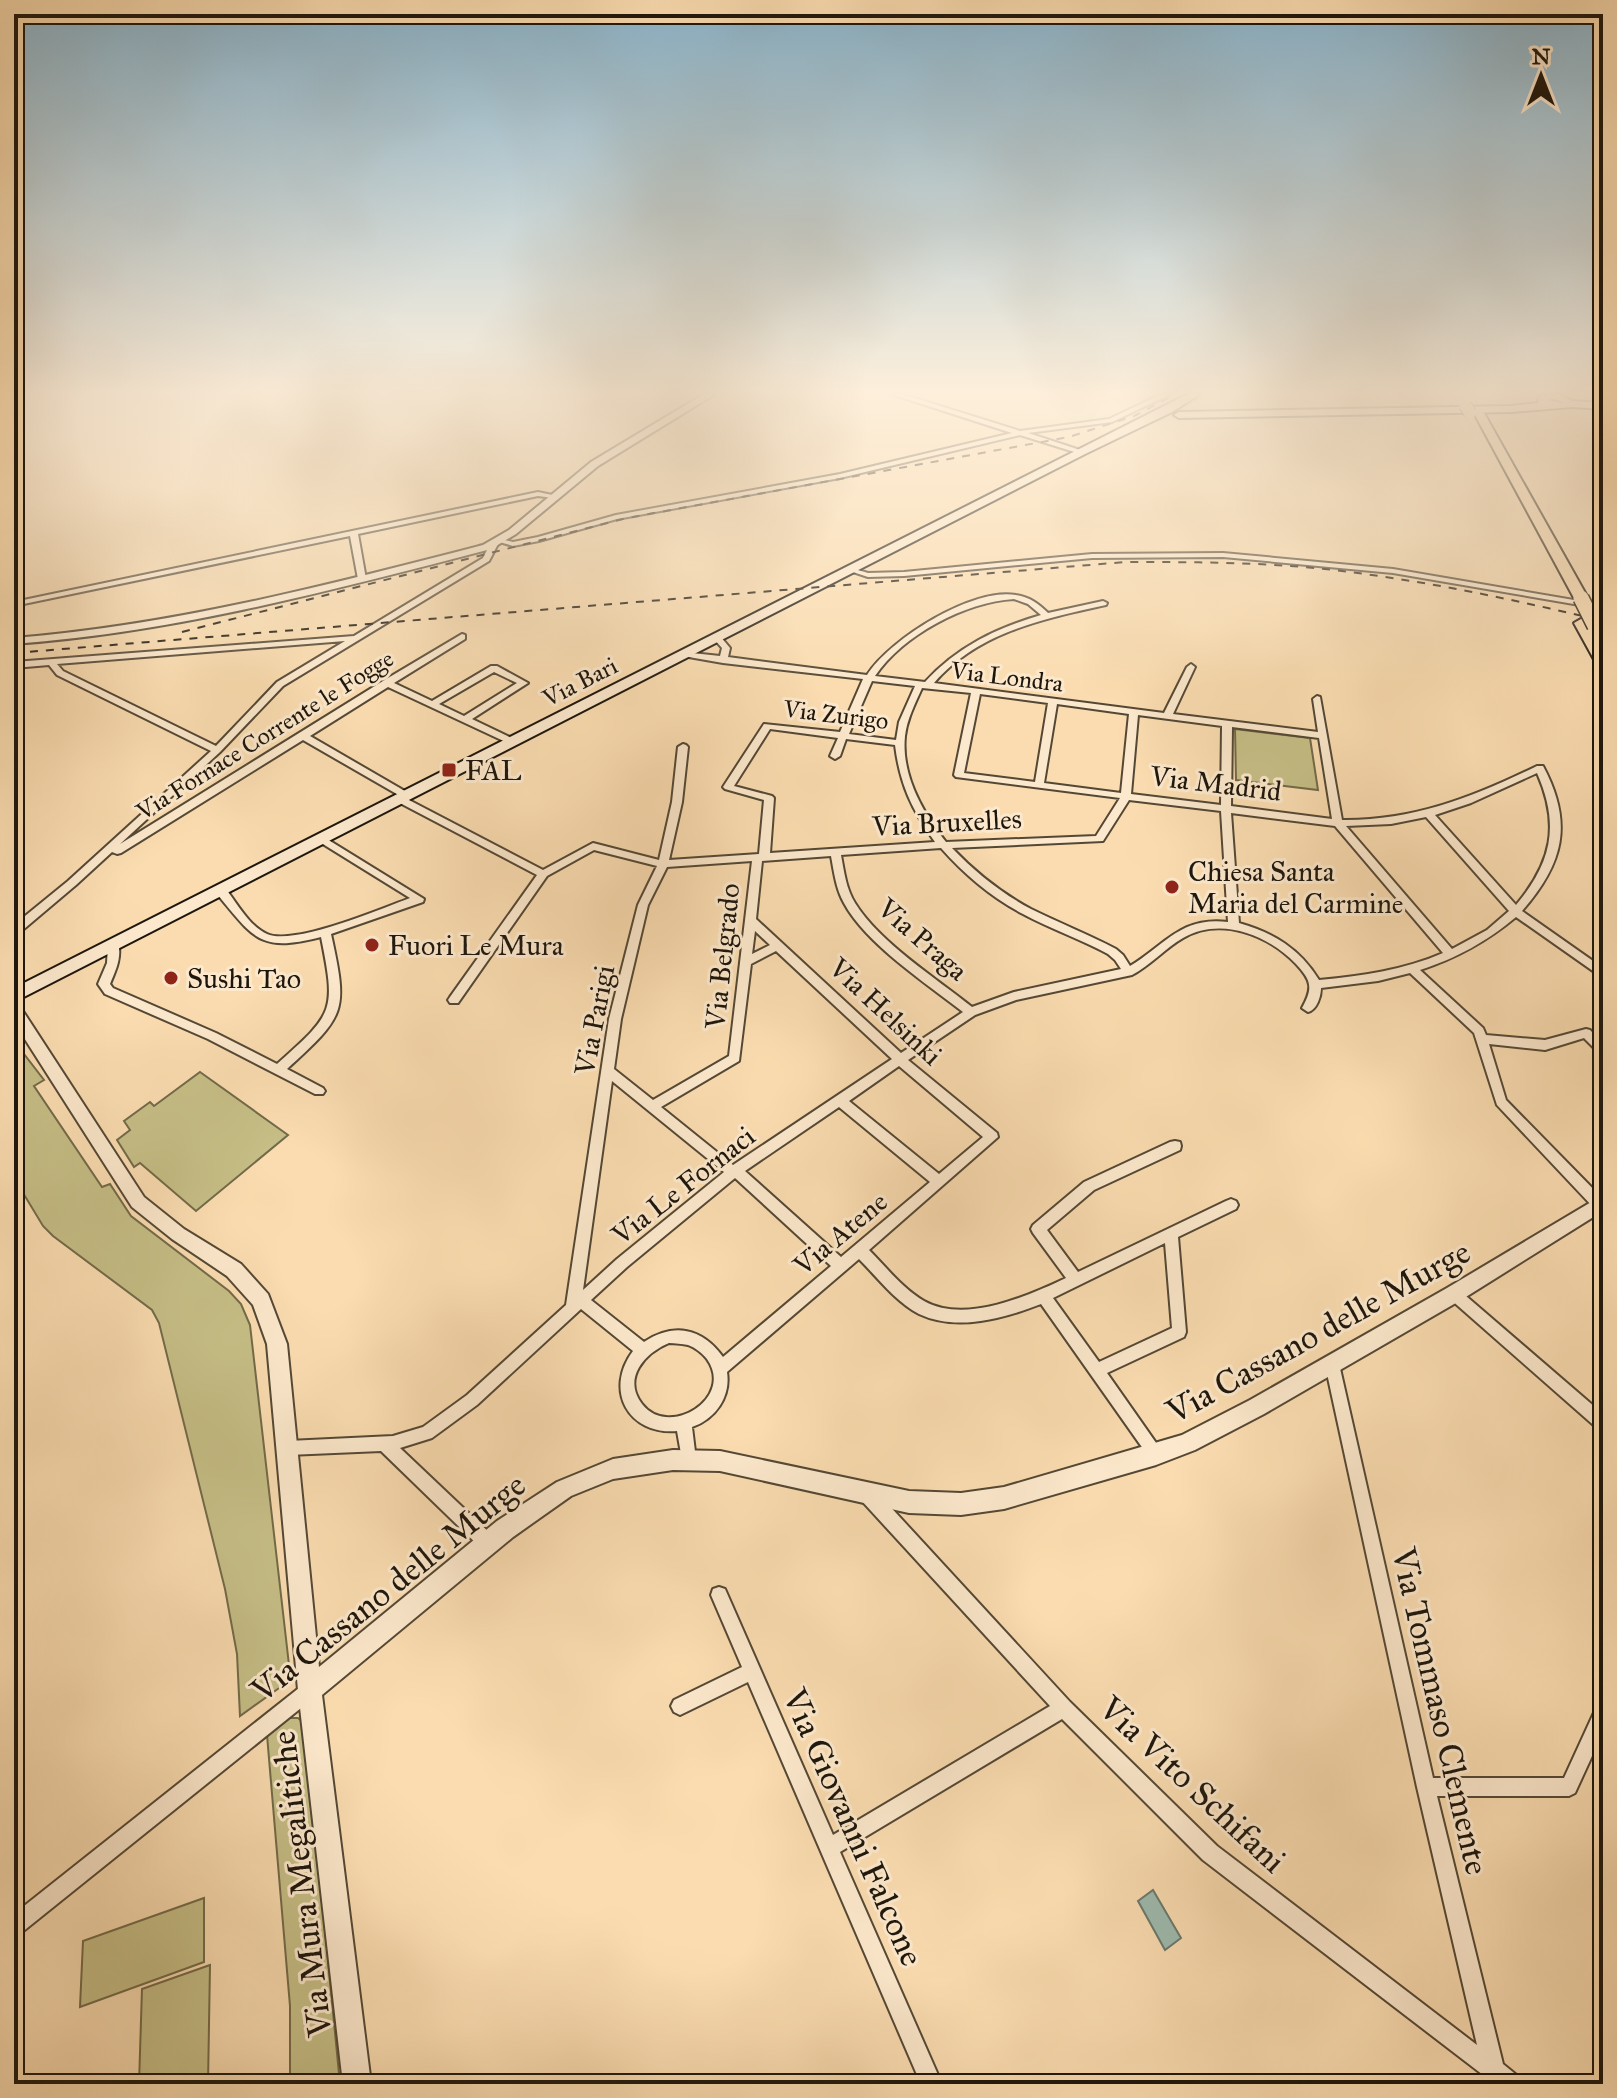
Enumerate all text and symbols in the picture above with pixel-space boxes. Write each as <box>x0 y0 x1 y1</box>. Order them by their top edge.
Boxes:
north arrow <box>1501 36 1581 116</box>
text: N <box>1532 43 1551 70</box>
street label: Via Fornace Corrente le Fogge <box>130 643 399 827</box>
street label: Via Bari <box>537 650 623 714</box>
street label: Via Londra <box>948 655 1066 699</box>
street label: Via Zurigo <box>781 694 890 736</box>
place label: FAL <box>465 753 522 788</box>
street label: Via Madrid <box>1147 758 1284 809</box>
marker: FAL <box>440 761 458 779</box>
street label: Via Bruxelles <box>870 801 1023 844</box>
place label: Chiesa Santa Maria del Carmine <box>1188 854 1404 921</box>
marker: Chiesa Santa Maria del Carmine <box>1163 878 1181 896</box>
street label: Via Belgrado <box>697 881 748 1032</box>
street label: Via Praga <box>870 890 975 988</box>
place label: Fuori Le Mura <box>388 928 564 963</box>
marker: Fuori Le Mura <box>363 936 381 954</box>
street label: Via Helsinki <box>821 949 950 1073</box>
place label: Sushi Tao <box>187 961 301 996</box>
street label: Via Parigi <box>567 962 622 1079</box>
marker: Sushi Tao <box>162 969 180 987</box>
street label: Via Le Fornaci <box>604 1118 762 1253</box>
street label: Via Atene <box>785 1184 894 1283</box>
street label: Via Cassano delle Murge <box>1158 1231 1477 1433</box>
street label: Via Cassano delle Murge <box>242 1464 534 1711</box>
street label: Via Tommaso Clemente <box>1383 1543 1498 1879</box>
street label: Via Giovanni Falcone <box>774 1681 933 1972</box>
street label: Via Vito Schifani <box>1090 1687 1294 1881</box>
street label: Via Mura Megalitiche <box>262 1729 341 2040</box>

